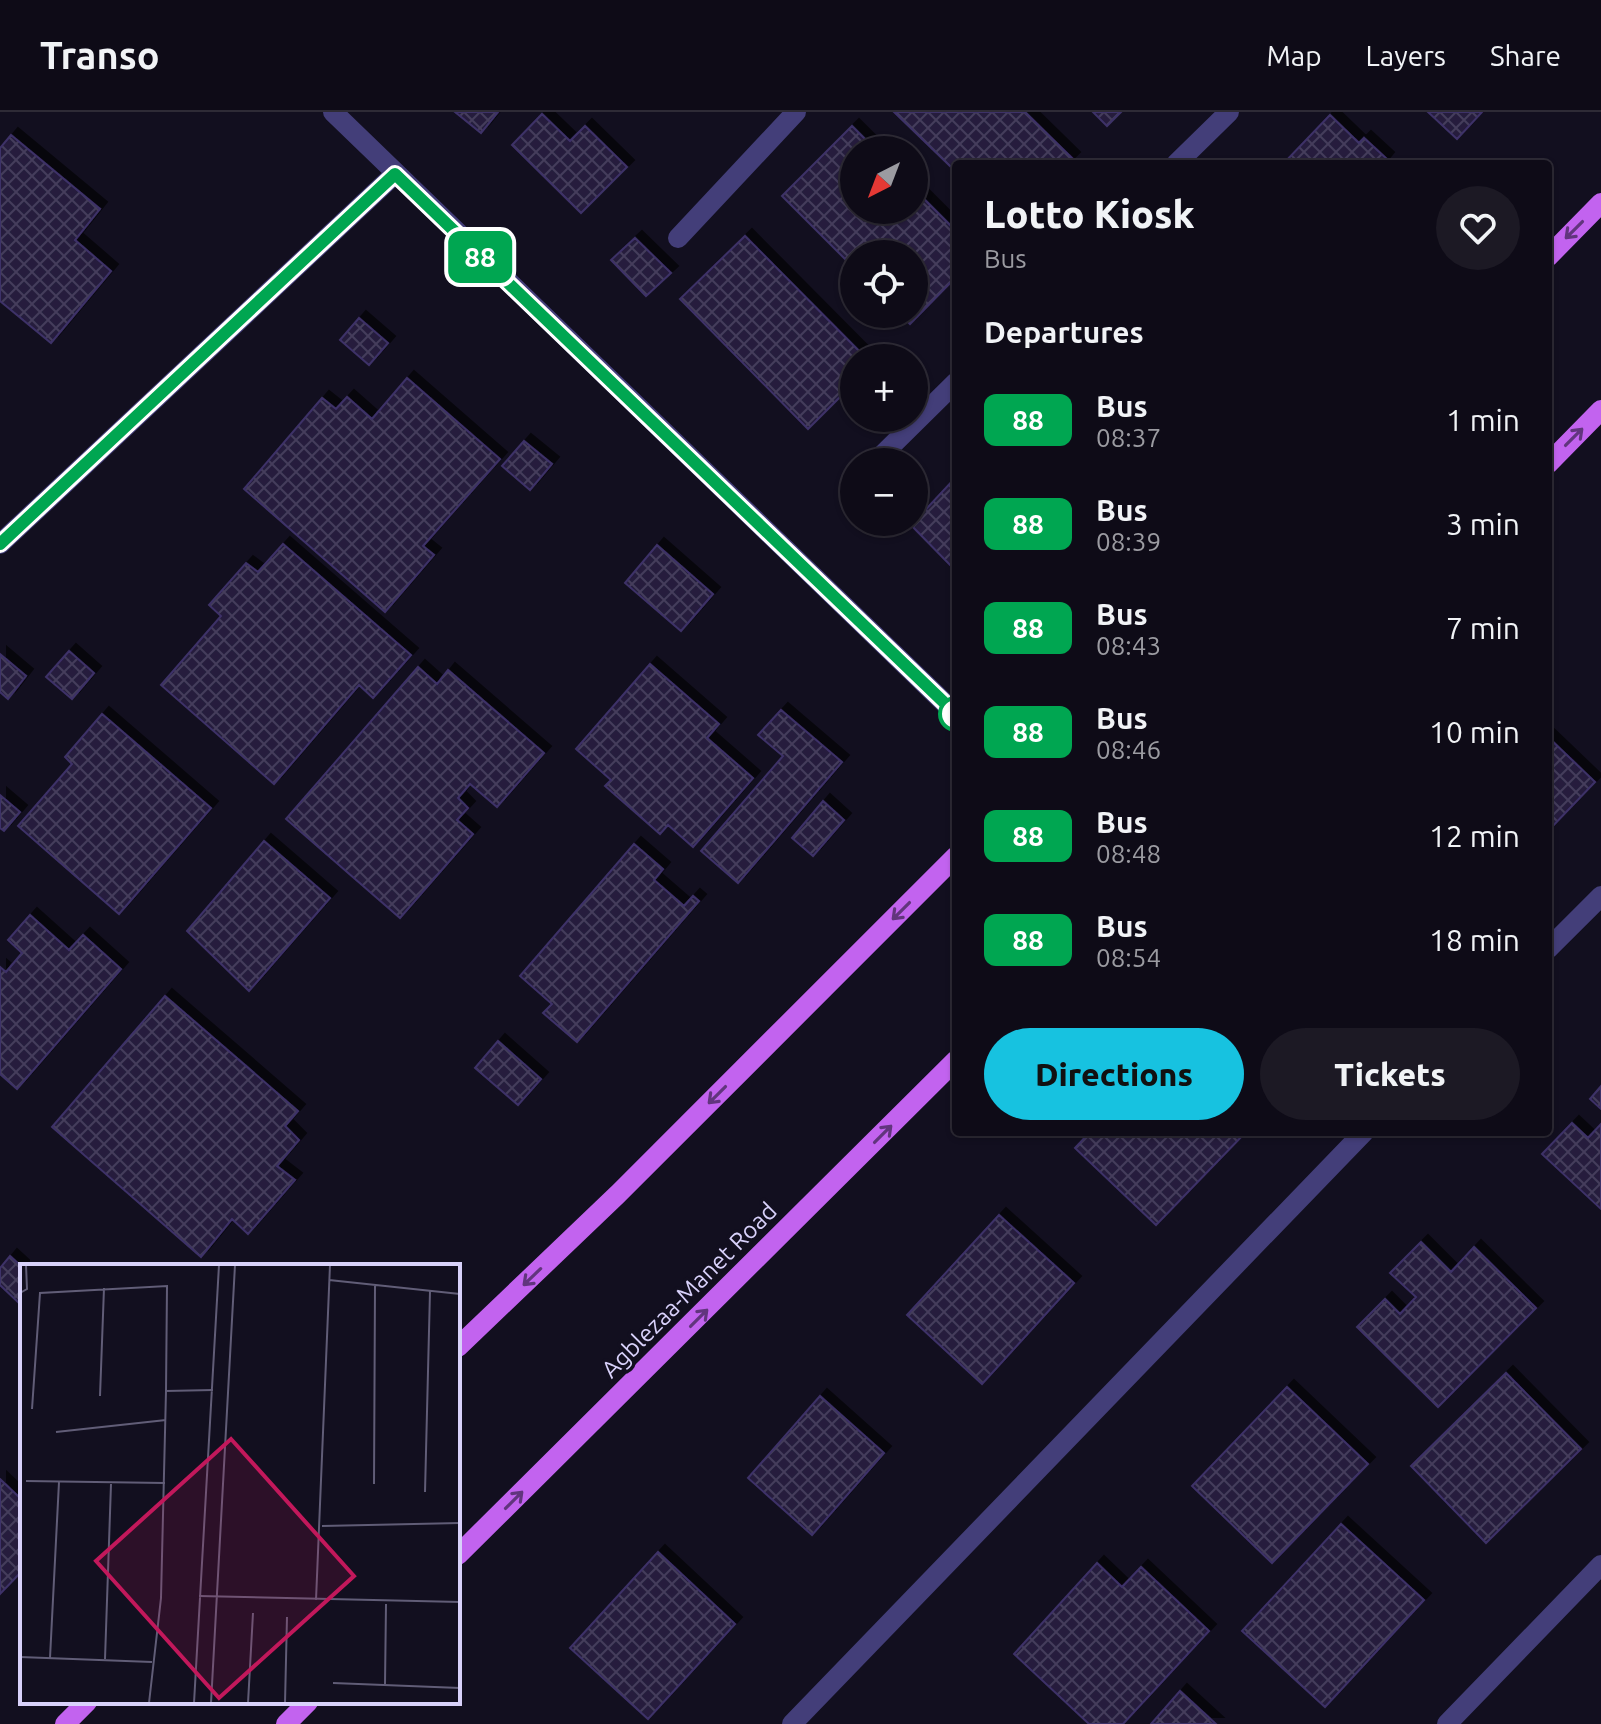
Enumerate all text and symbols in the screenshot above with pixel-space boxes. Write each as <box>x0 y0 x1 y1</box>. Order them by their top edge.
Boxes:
text: Transo <box>40 34 160 76</box>
text: Map <box>1266 40 1322 71</box>
text: Layers <box>1366 40 1446 71</box>
text: Share <box>1490 40 1561 71</box>
north arrow <box>840 136 928 224</box>
map controls <box>840 136 928 536</box>
button: heart <box>1436 186 1520 270</box>
text: Lotto Kiosk <box>984 193 1194 235</box>
one-way arrow <box>1565 220 1584 240</box>
line badge: 88 <box>444 231 516 283</box>
button: locate <box>840 240 928 328</box>
text: 88 <box>464 241 496 272</box>
text: Bus <box>984 244 1027 273</box>
text: Departures <box>984 315 1144 349</box>
button: + <box>840 344 928 432</box>
text: Bus <box>1096 389 1148 423</box>
text: 1 min <box>1446 403 1520 437</box>
text: 88 <box>1012 404 1044 435</box>
text: 08:37 <box>1096 423 1161 452</box>
one-way arrow <box>1565 427 1584 447</box>
button: − <box>840 448 928 536</box>
text: Bus <box>1096 493 1148 527</box>
text: 3 min <box>1446 507 1520 541</box>
text: 88 <box>1012 508 1044 539</box>
text: 08:39 <box>1096 527 1161 556</box>
text: Bus <box>1096 597 1148 631</box>
text: 7 min <box>1446 611 1520 645</box>
text: 88 <box>1012 612 1044 643</box>
text: 08:43 <box>1096 631 1161 660</box>
unlabelled marker <box>939 697 973 731</box>
text: Bus <box>1096 701 1148 735</box>
text: 10 min <box>1429 715 1520 749</box>
text: 88 <box>1012 716 1044 747</box>
text: 08:46 <box>1096 735 1161 764</box>
text: Bus <box>1096 805 1148 839</box>
text: 12 min <box>1429 819 1520 853</box>
text: 88 <box>1012 820 1044 851</box>
text: 08:48 <box>1096 839 1161 868</box>
one-way arrow <box>892 901 911 920</box>
text: Bus <box>1096 909 1148 943</box>
text: 18 min <box>1429 923 1520 957</box>
text: 88 <box>1012 924 1044 955</box>
text: 08:54 <box>1096 943 1161 972</box>
button: Directions <box>984 1028 1244 1120</box>
button: Tickets <box>1260 1028 1520 1120</box>
one-way arrow <box>708 1085 727 1104</box>
one-way arrow <box>873 1124 892 1144</box>
street label: Agblezaa-Manet Road <box>596 1197 782 1383</box>
inset map <box>20 1264 460 1704</box>
one-way arrow <box>522 1267 542 1285</box>
one-way arrow <box>689 1308 708 1328</box>
one-way arrow <box>504 1491 524 1510</box>

